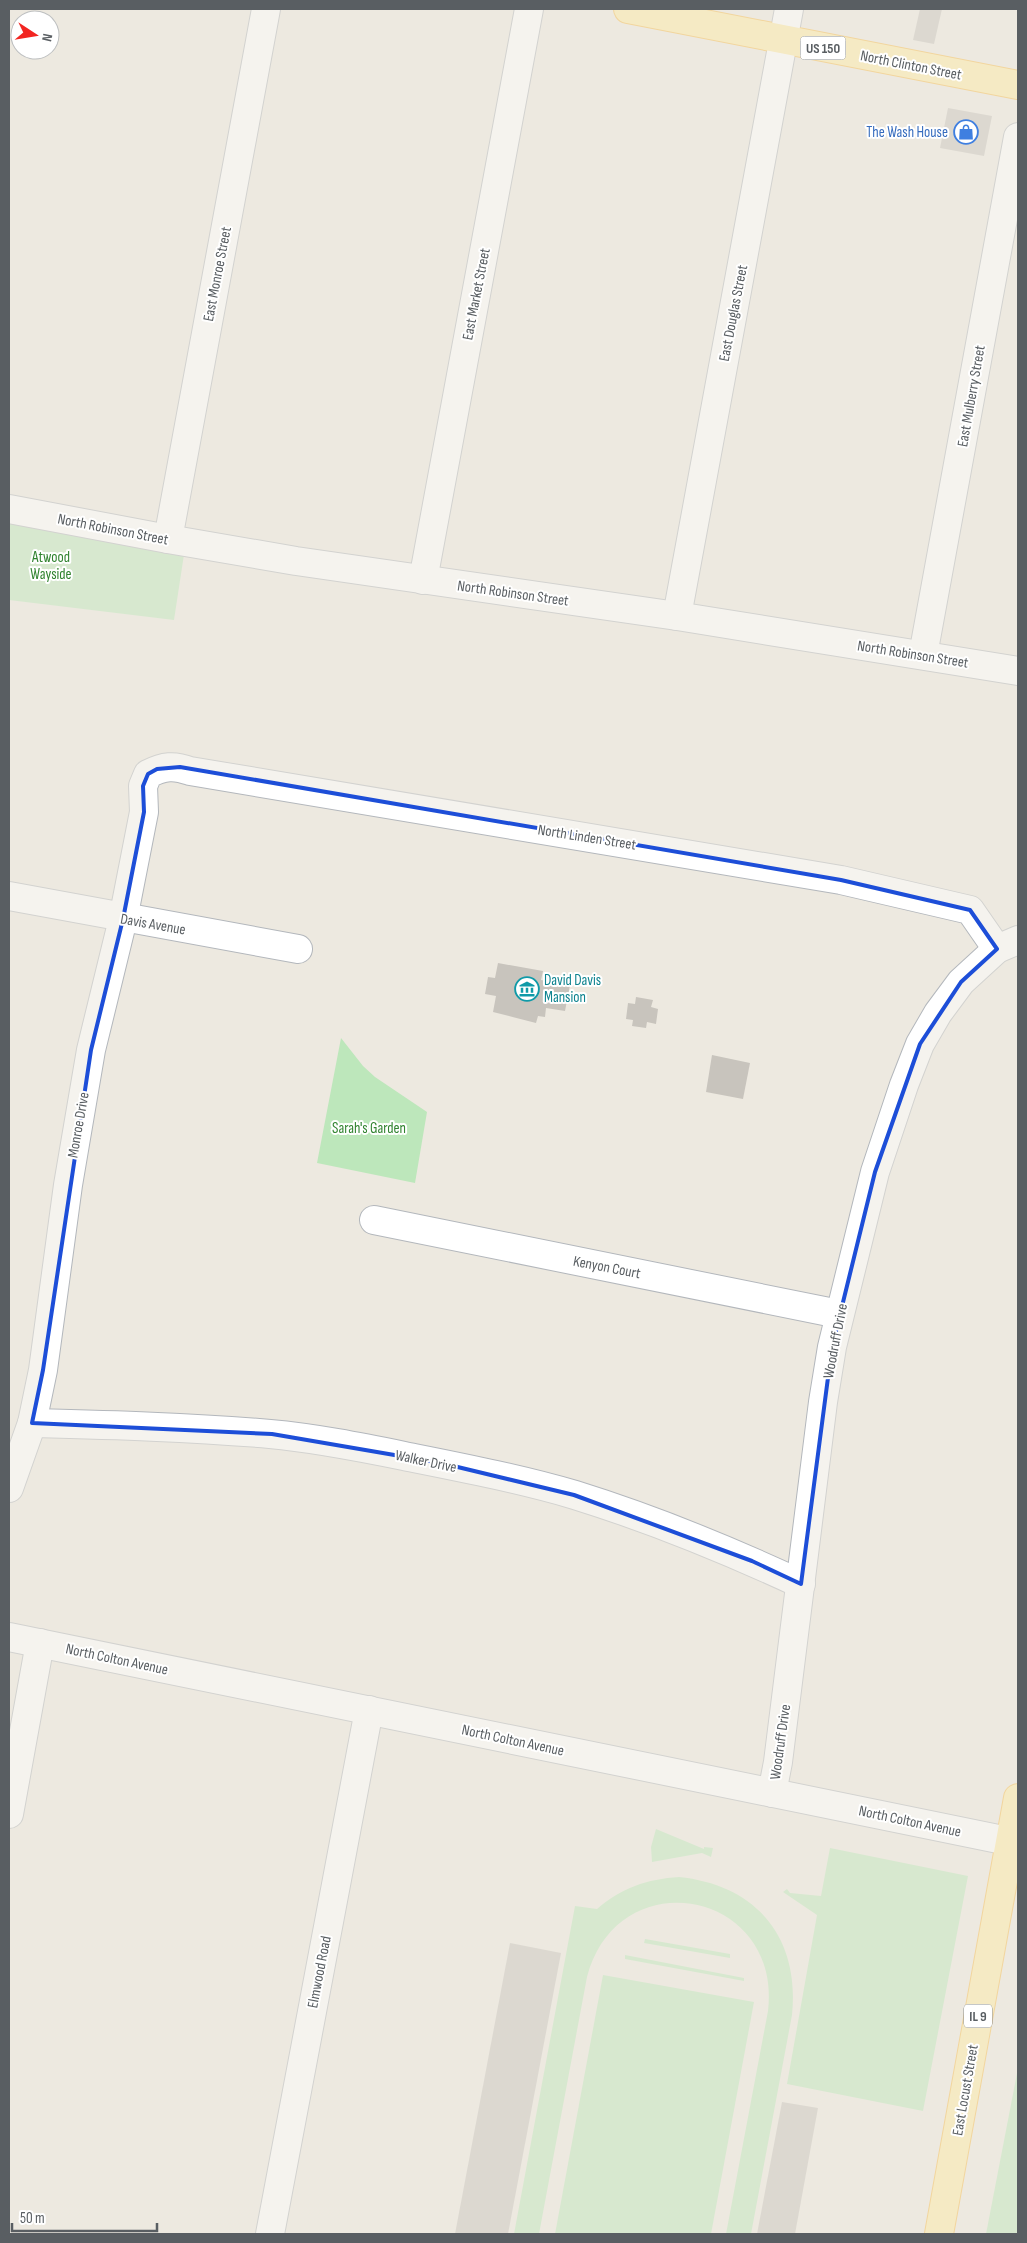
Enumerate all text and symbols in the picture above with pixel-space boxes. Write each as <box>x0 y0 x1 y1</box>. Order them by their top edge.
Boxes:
north arrow <box>10 10 60 60</box>
text: N <box>38 32 56 43</box>
road number: US 150 <box>800 36 846 59</box>
street label: North Clinton Street <box>859 46 963 85</box>
shop icon: The Wash House <box>953 119 979 145</box>
place label: The Wash House <box>866 123 948 142</box>
street label: East Monroe Street <box>199 225 236 323</box>
street label: East Market Street <box>458 246 495 342</box>
street label: East Douglas Street <box>715 263 752 363</box>
street label: East Mulberry Street <box>953 343 990 448</box>
street label: North Robinson Street <box>56 509 170 550</box>
park label: Atwood Wayside <box>30 548 72 584</box>
street label: North Robinson Street <box>456 576 570 611</box>
street label: North Robinson Street <box>856 636 970 673</box>
street label: North Linden Street <box>536 820 638 855</box>
street label: Davis Avenue <box>119 909 187 940</box>
place label: David Davis Mansion <box>544 971 601 1007</box>
museum icon: David Davis Mansion <box>514 976 540 1002</box>
street label: Monroe Drive <box>63 1091 94 1159</box>
park label: Sarah's Garden <box>332 1119 406 1138</box>
street label: Kenyon Court <box>572 1252 643 1283</box>
street label: Woodruff Drive <box>819 1302 852 1380</box>
street label: Walker Drive <box>393 1446 458 1477</box>
street label: North Colton Avenue <box>64 1639 170 1680</box>
street label: Woodruff Drive <box>766 1703 795 1781</box>
street label: North Colton Avenue <box>460 1720 566 1761</box>
street label: North Colton Avenue <box>857 1801 963 1842</box>
street label: Elmwood Road <box>303 1934 336 2010</box>
road number: IL 9 <box>964 2004 992 2028</box>
street label: East Locust Street <box>948 2043 983 2137</box>
scale bar <box>12 2200 158 2232</box>
text: 50 m <box>20 2209 45 2228</box>

